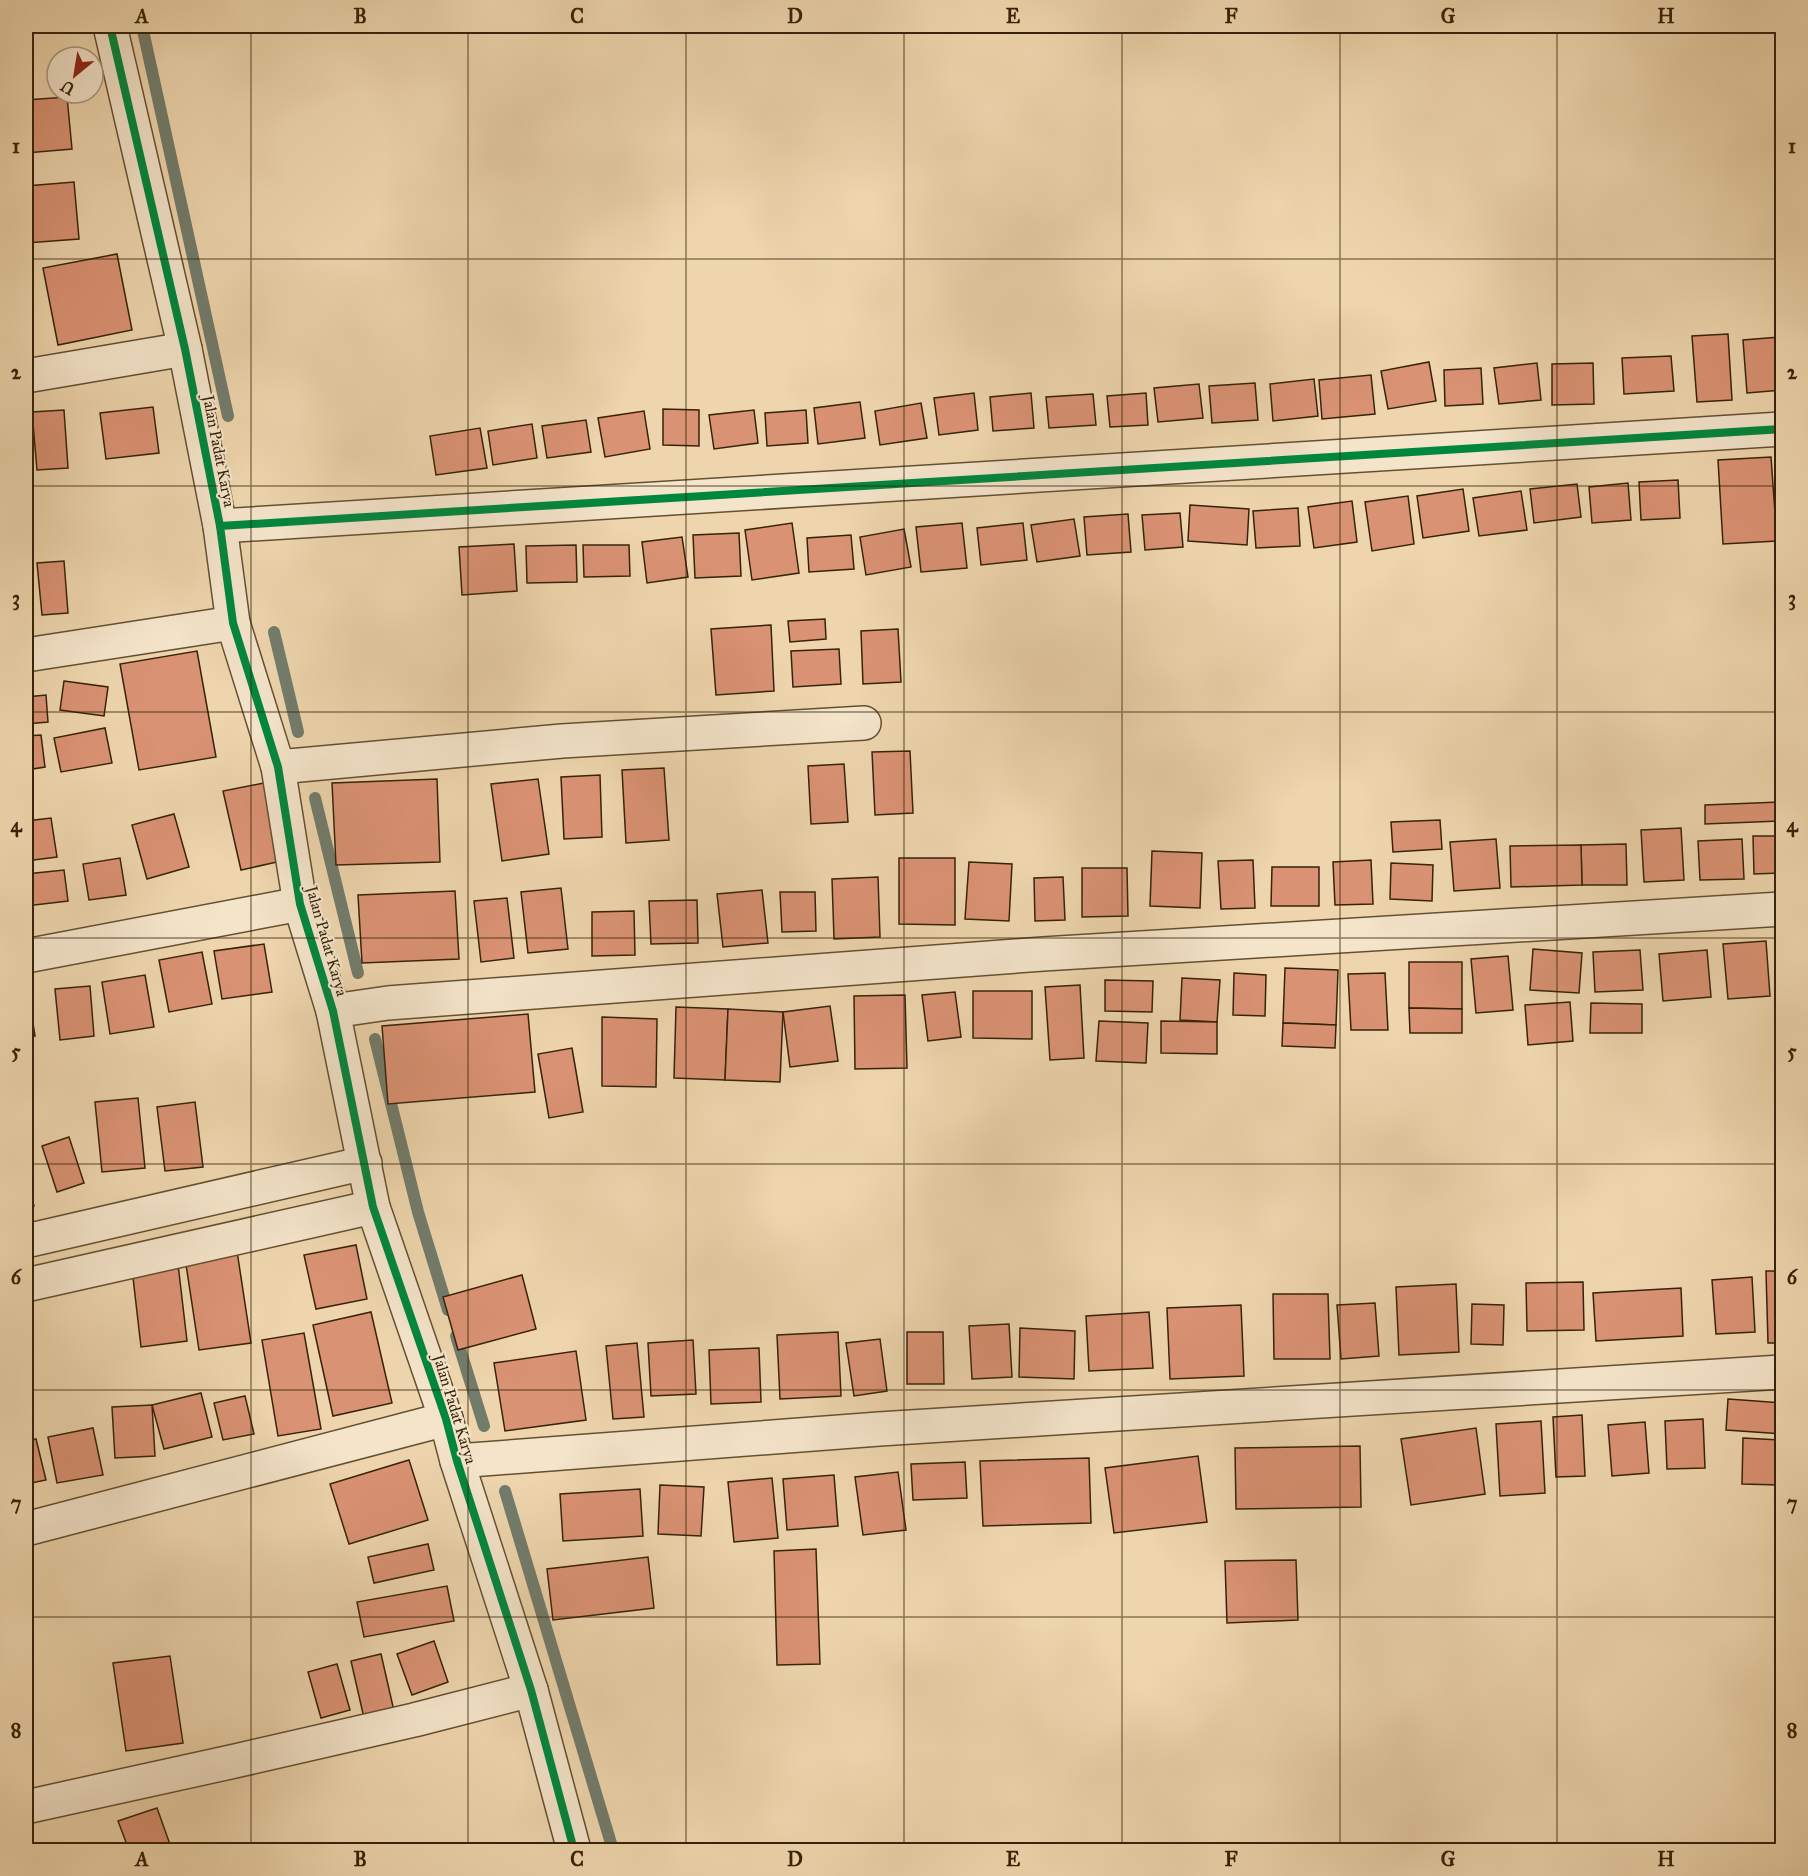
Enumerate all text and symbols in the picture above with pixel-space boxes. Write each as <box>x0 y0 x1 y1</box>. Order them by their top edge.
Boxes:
text: A <box>133 4 149 28</box>
text: B <box>353 4 367 28</box>
text: C <box>570 4 584 28</box>
text: D <box>787 4 803 28</box>
text: E <box>1006 4 1021 28</box>
text: F <box>1224 4 1238 28</box>
text: G <box>1441 4 1456 28</box>
text: H <box>1657 4 1675 28</box>
north arrow <box>45 45 105 105</box>
text: U <box>57 76 78 99</box>
text: 1 <box>12 134 20 158</box>
text: 1 <box>1788 134 1796 158</box>
text: 2 <box>11 360 22 384</box>
text: 2 <box>1787 360 1798 384</box>
street label: Jalan Padat Karya <box>197 391 239 509</box>
text: 3 <box>12 586 20 611</box>
text: 3 <box>1788 586 1796 611</box>
text: 4 <box>10 813 22 838</box>
text: 4 <box>1786 813 1798 838</box>
street label: Jalan Padat Karya <box>301 882 352 999</box>
text: 5 <box>11 1039 21 1063</box>
text: 5 <box>1787 1039 1797 1063</box>
text: 6 <box>11 1265 23 1289</box>
text: 6 <box>1787 1265 1799 1289</box>
street label: Jalan Padat Karya <box>428 1350 481 1467</box>
text: 7 <box>11 1491 22 1515</box>
text: 7 <box>1787 1491 1798 1515</box>
text: 8 <box>11 1718 21 1742</box>
text: 8 <box>1787 1718 1797 1742</box>
text: A <box>133 1847 149 1871</box>
text: B <box>353 1847 367 1871</box>
text: C <box>570 1847 584 1871</box>
text: D <box>787 1847 803 1871</box>
text: E <box>1006 1847 1021 1871</box>
text: F <box>1224 1847 1238 1871</box>
text: G <box>1441 1847 1456 1871</box>
text: H <box>1657 1847 1675 1871</box>

